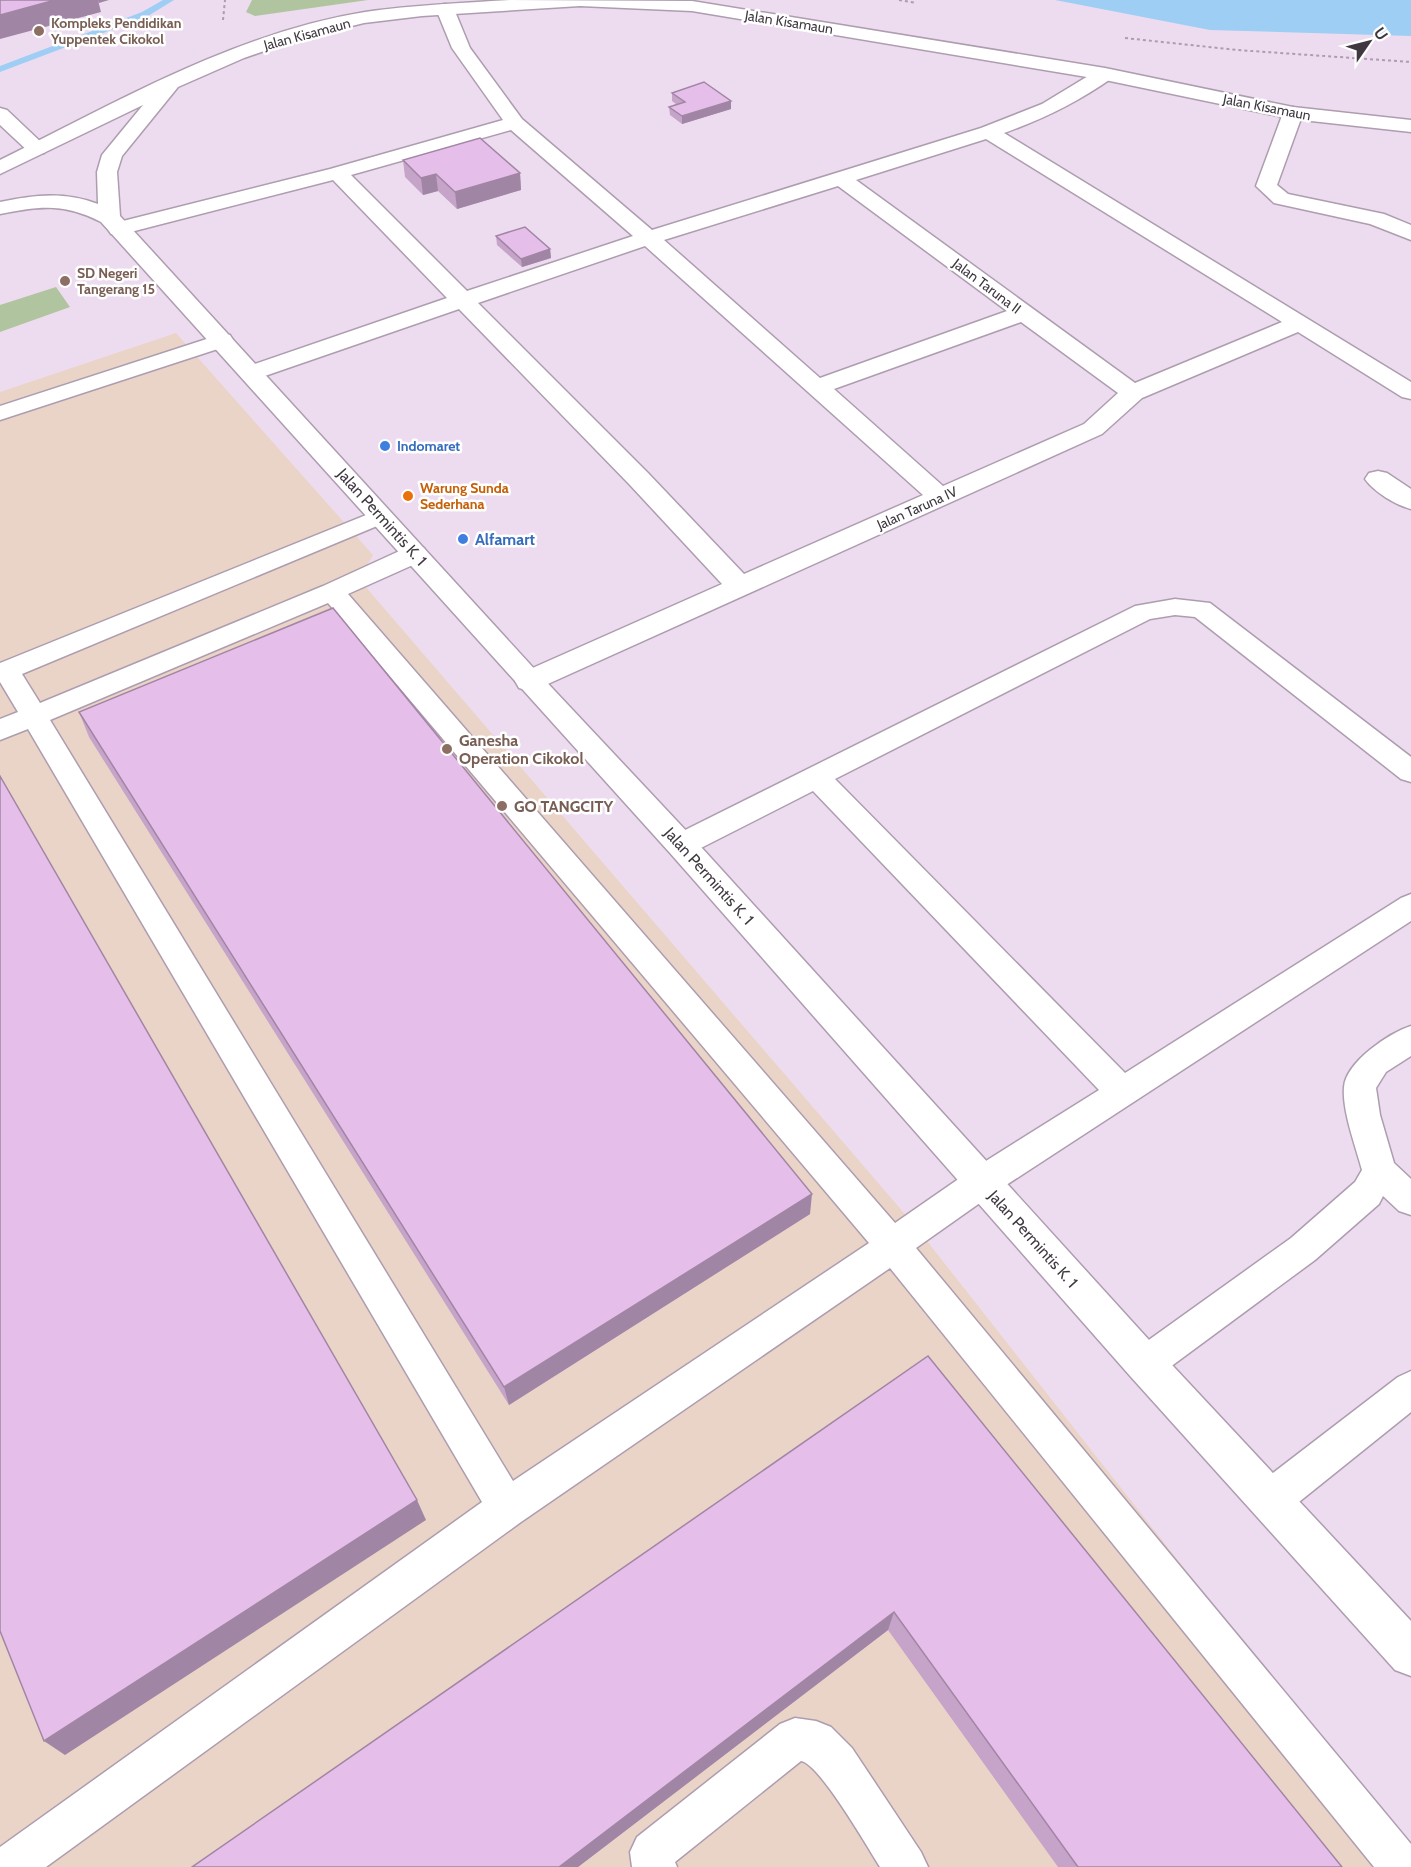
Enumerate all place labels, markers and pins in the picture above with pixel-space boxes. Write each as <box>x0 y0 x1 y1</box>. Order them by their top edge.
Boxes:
place label: Kompleks Pendidikan Yuppentek Cikokol <box>50 14 181 48</box>
marker: Kompleks Pendidikan Yuppentek Cikokol <box>32 24 46 38</box>
place label: SD Negeri Tangerang 15 <box>77 264 155 298</box>
marker: SD Negeri Tangerang 15 <box>58 274 72 288</box>
place label: Indomaret <box>397 437 460 455</box>
marker: Indomaret <box>378 439 392 453</box>
place label: Warung Sunda Sederhana <box>420 479 509 513</box>
marker: Warung Sunda Sederhana <box>401 489 415 503</box>
place label: Alfamart <box>475 530 535 549</box>
marker: Alfamart <box>456 532 470 546</box>
place label: Ganesha Operation Cikokol <box>459 731 584 768</box>
marker: Ganesha Operation Cikokol <box>440 742 454 756</box>
place label: GO TANGCITY <box>514 797 613 816</box>
marker: GO TANGCITY <box>495 799 509 813</box>

